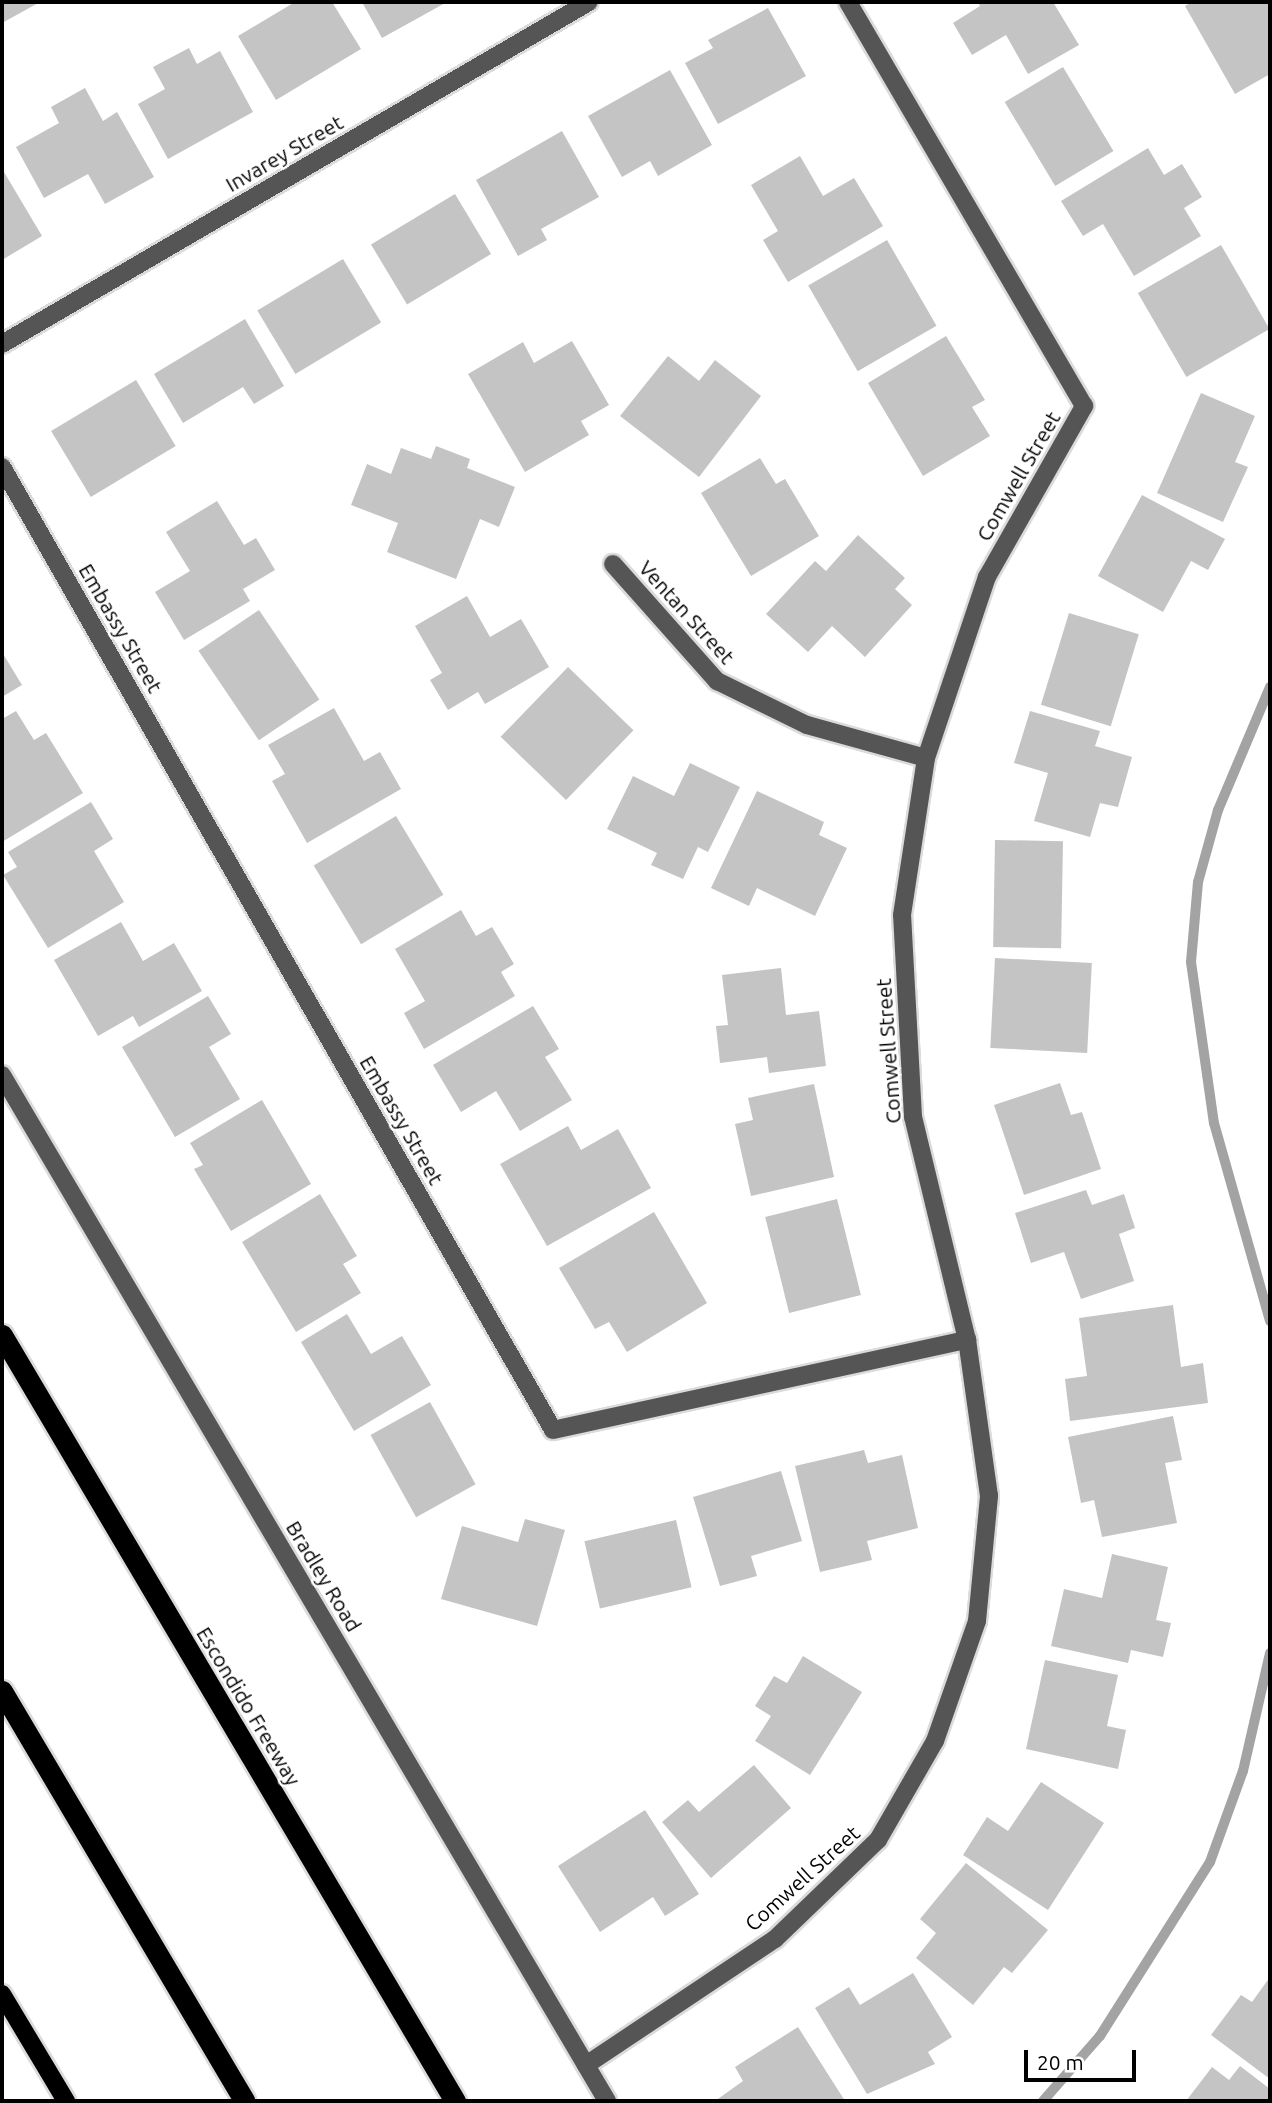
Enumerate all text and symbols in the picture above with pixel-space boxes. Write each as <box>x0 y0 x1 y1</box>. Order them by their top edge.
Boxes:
street label: Invarey Street <box>221 109 347 197</box>
street label: Comwell Street <box>971 407 1065 545</box>
street label: Ventan Street <box>634 555 740 669</box>
street label: Embassy Street <box>74 559 168 697</box>
street label: Comwell Street <box>870 978 906 1124</box>
street label: Embassy Street <box>355 1051 449 1189</box>
street label: Bradley Road <box>281 1516 367 1636</box>
street label: Escondido Freeway <box>192 1622 306 1790</box>
street label: Comwell Street <box>739 1820 865 1936</box>
scale bar <box>1027 2036 1139 2080</box>
text: 20 m <box>1037 2050 1084 2074</box>

